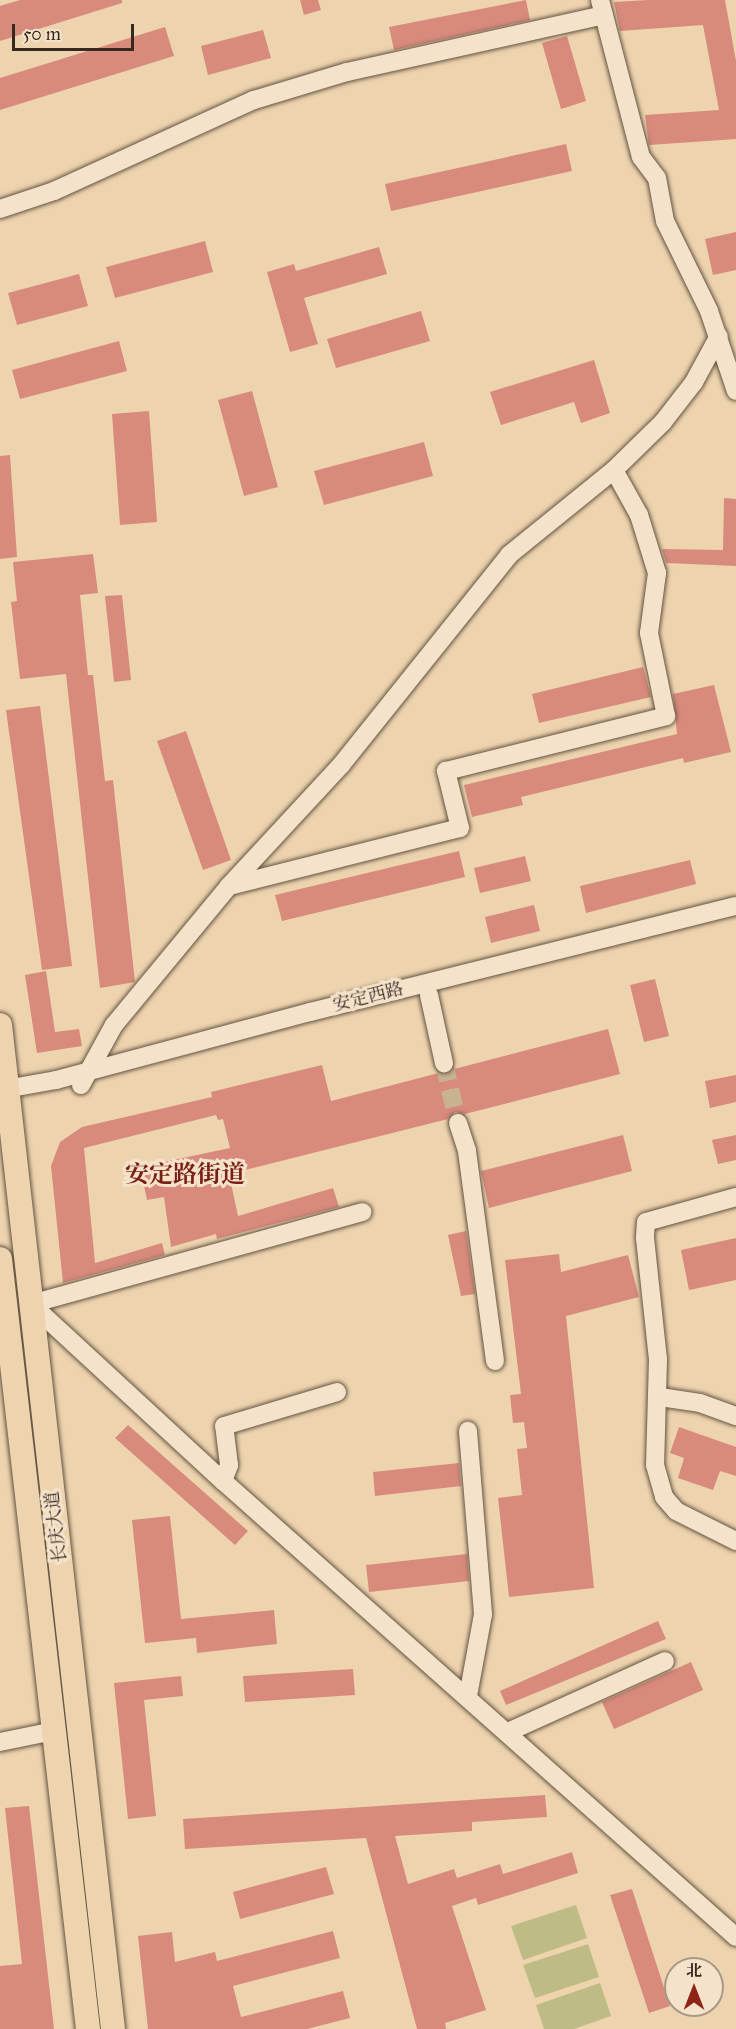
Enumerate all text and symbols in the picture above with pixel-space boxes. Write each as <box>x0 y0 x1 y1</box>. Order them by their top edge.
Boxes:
scale bar <box>15 12 136 50</box>
text: 50 m <box>23 23 61 45</box>
street label: 安定西路 <box>330 978 406 1016</box>
district label: 安定路街道 <box>125 1161 245 1189</box>
street label: 长庆大道 <box>41 1490 71 1564</box>
north arrow <box>664 1957 724 2017</box>
text: 北 <box>686 1961 702 1980</box>

